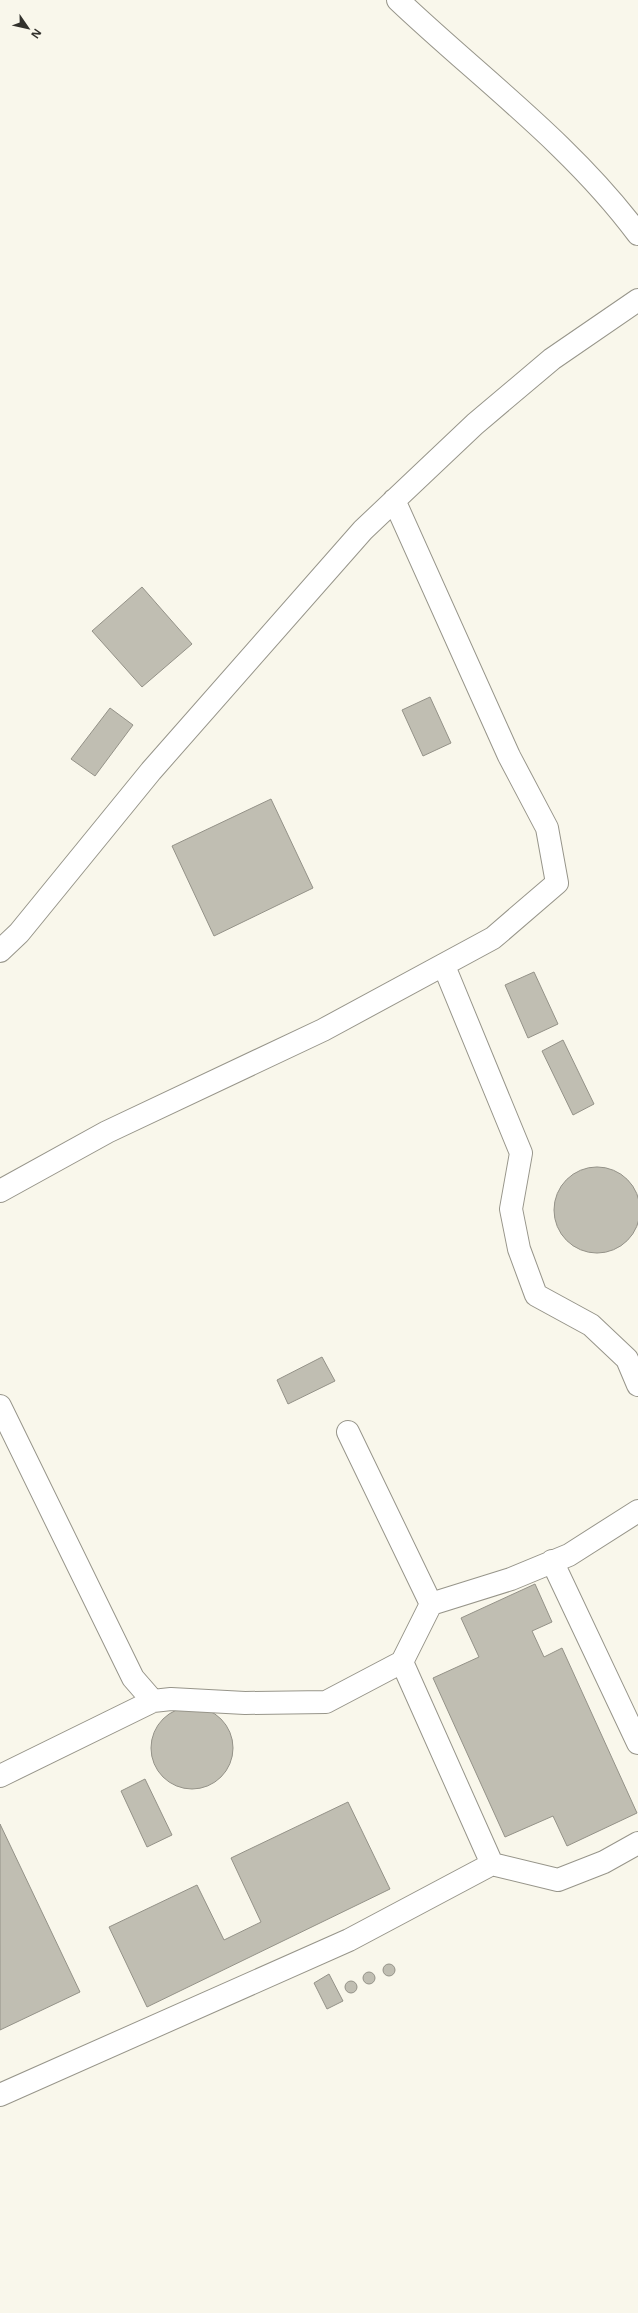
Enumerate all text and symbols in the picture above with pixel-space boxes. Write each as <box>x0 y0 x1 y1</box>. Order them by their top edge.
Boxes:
north arrow <box>8 8 48 48</box>
text: N <box>28 26 45 42</box>

